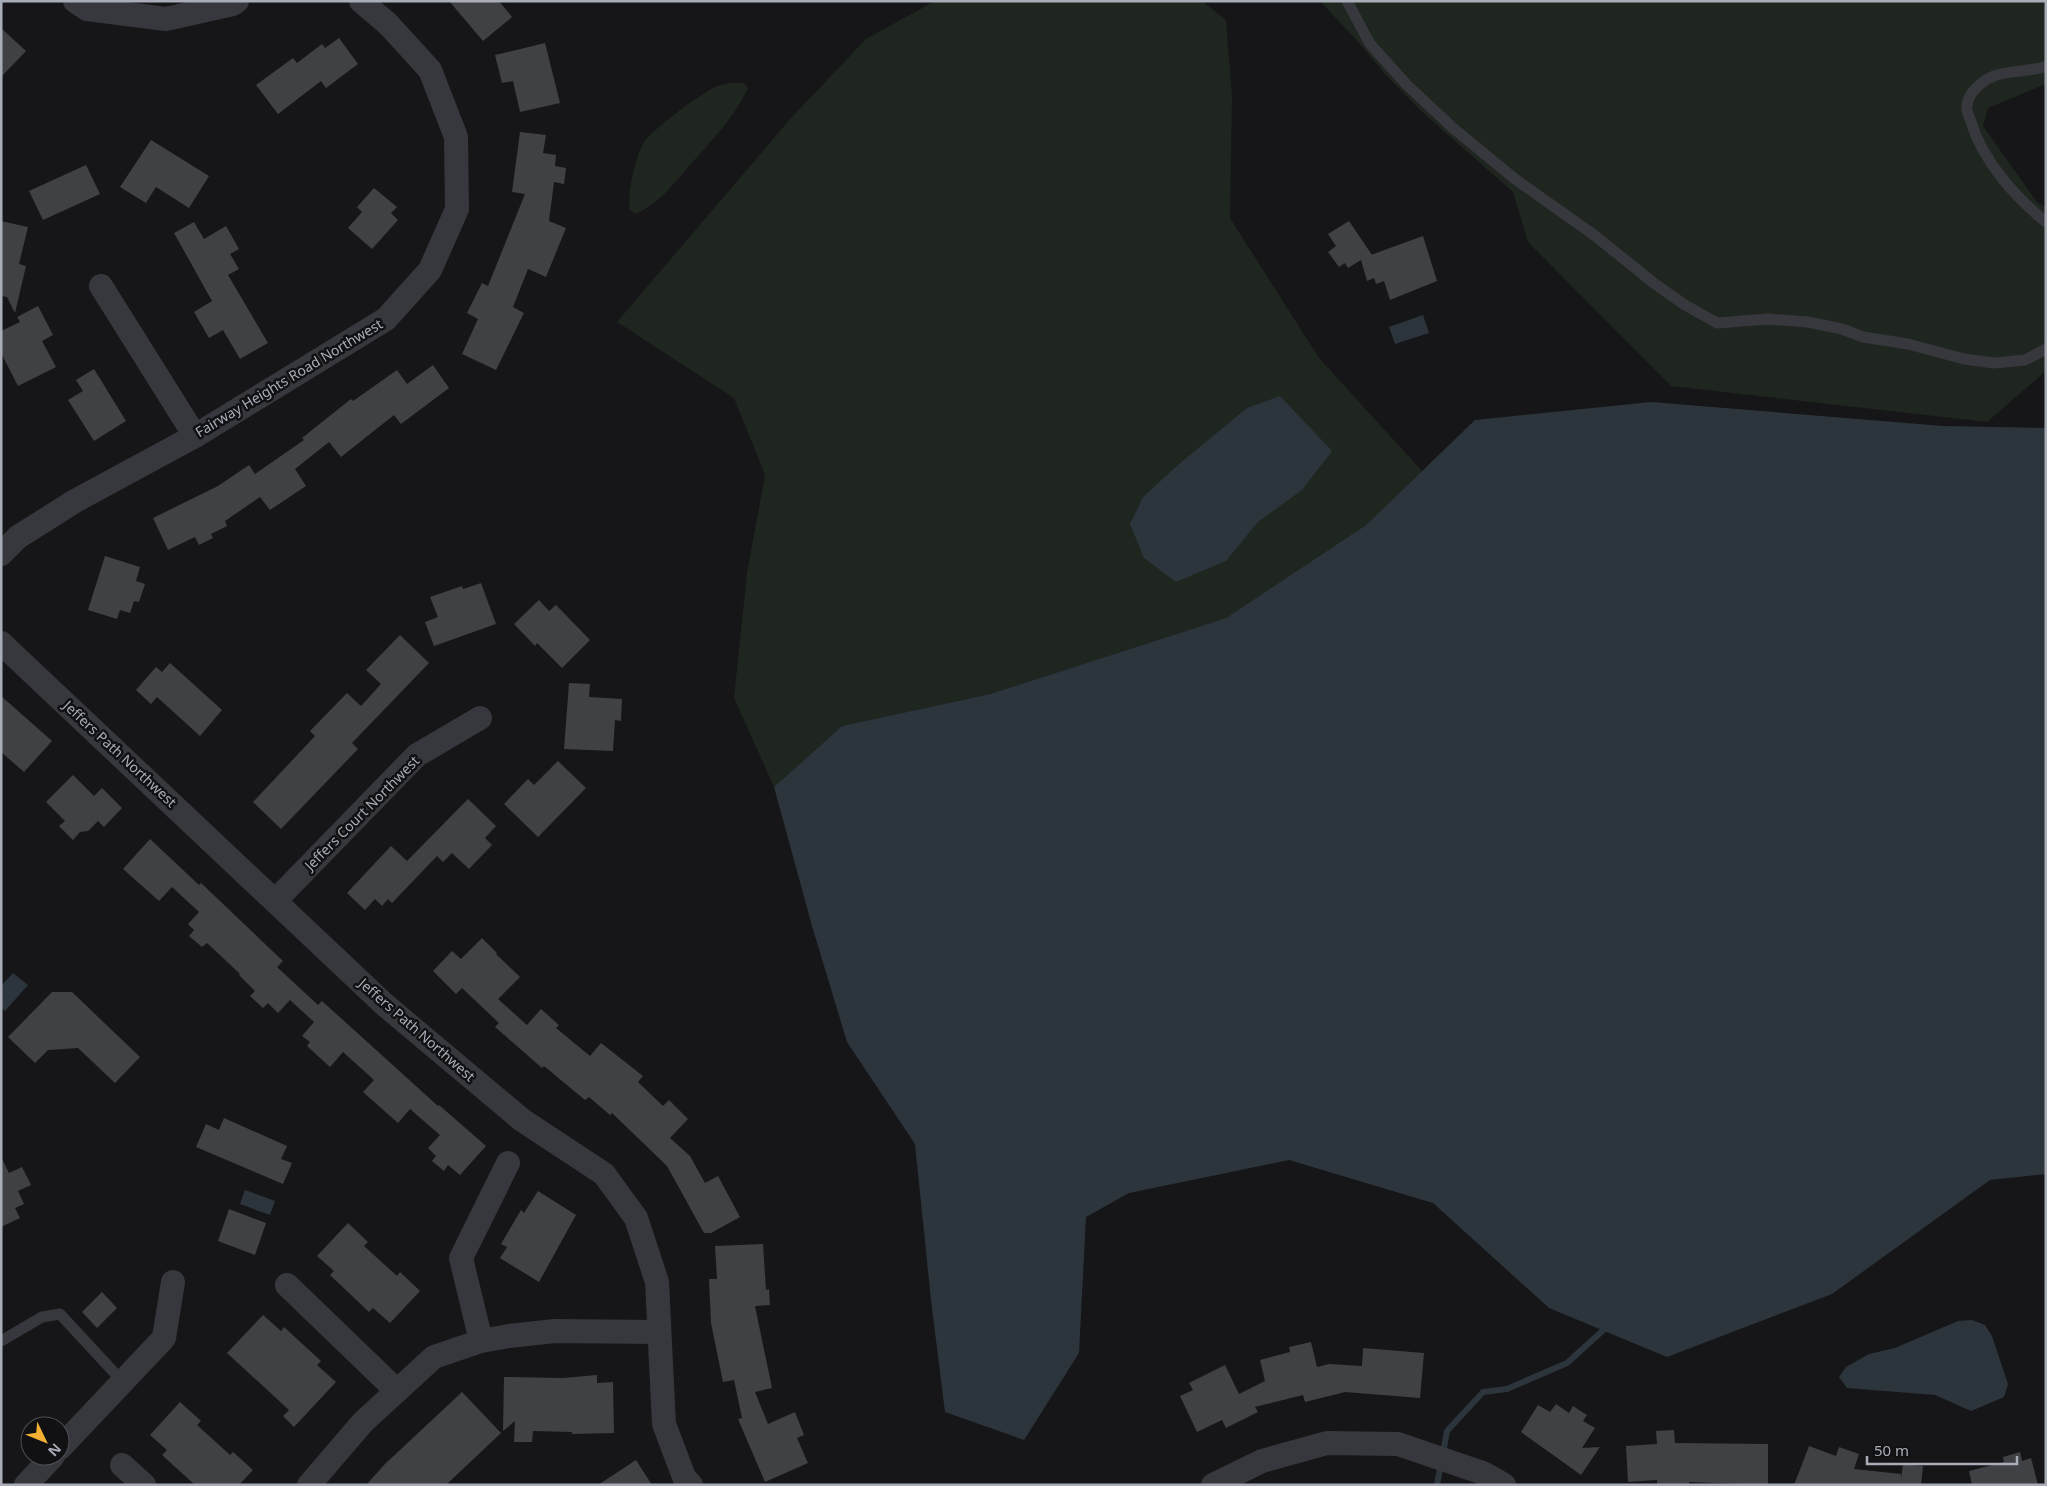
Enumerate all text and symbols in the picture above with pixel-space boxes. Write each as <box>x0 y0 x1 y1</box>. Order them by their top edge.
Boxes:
street label: Fairway Heights Road Northwest <box>192 314 386 441</box>
street label: Jeffers Path Northwest <box>58 695 181 811</box>
street label: Jeffers Court Northwest <box>299 751 423 876</box>
street label: Jeffers Path Northwest <box>354 972 480 1085</box>
north arrow <box>20 1416 70 1466</box>
scale bar <box>1867 1434 2017 1466</box>
text: N <box>44 1440 66 1461</box>
text: 50 m <box>1874 1440 1909 1460</box>

